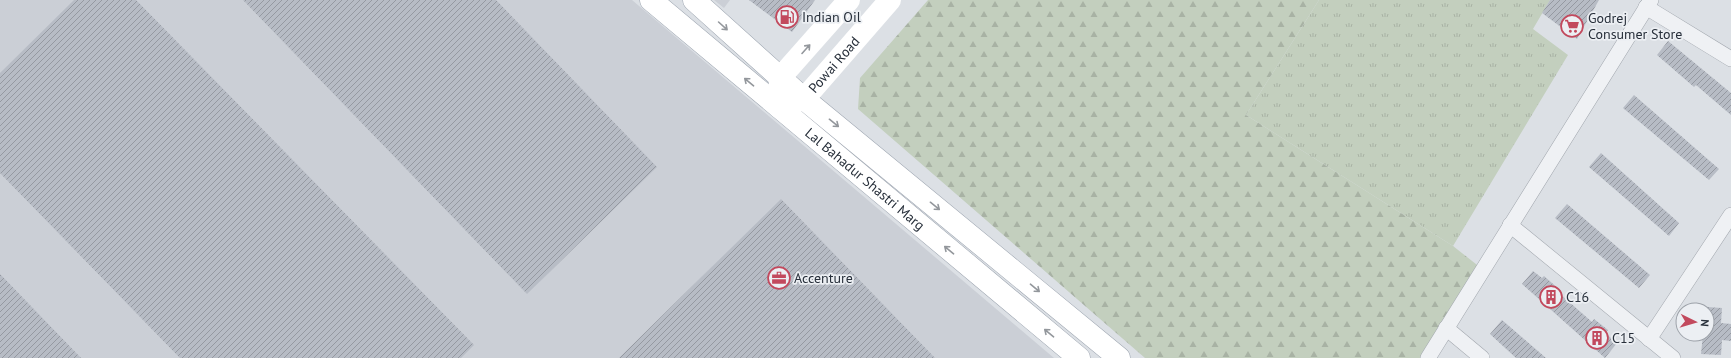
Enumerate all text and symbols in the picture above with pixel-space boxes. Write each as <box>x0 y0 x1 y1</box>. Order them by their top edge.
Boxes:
fuel station icon: Indian Oil <box>774 4 800 30</box>
place label: Indian Oil <box>802 8 861 26</box>
place label: Godrej Consumer Store <box>1588 9 1683 43</box>
supermarket icon: Godrej Consumer Store <box>1559 13 1585 39</box>
one-way arrow <box>718 21 728 31</box>
street label: Powai Road <box>804 33 863 97</box>
one-way arrow <box>801 43 810 54</box>
one-way arrow <box>744 78 755 87</box>
one-way arrow <box>829 119 840 128</box>
street label: Lal Bahadur Shastri Marg <box>802 124 928 234</box>
one-way arrow <box>929 201 940 210</box>
one-way arrow <box>944 245 955 254</box>
office icon: Accenture <box>766 265 792 291</box>
place label: Accenture <box>794 269 853 287</box>
one-way arrow <box>1030 284 1041 293</box>
building icon: C16 <box>1538 284 1564 310</box>
place label: C16 <box>1566 288 1589 306</box>
north arrow <box>1675 302 1715 342</box>
text: N <box>1698 319 1712 327</box>
building icon: C15 <box>1584 325 1610 351</box>
one-way arrow <box>1044 329 1054 338</box>
place label: C15 <box>1612 329 1635 347</box>

